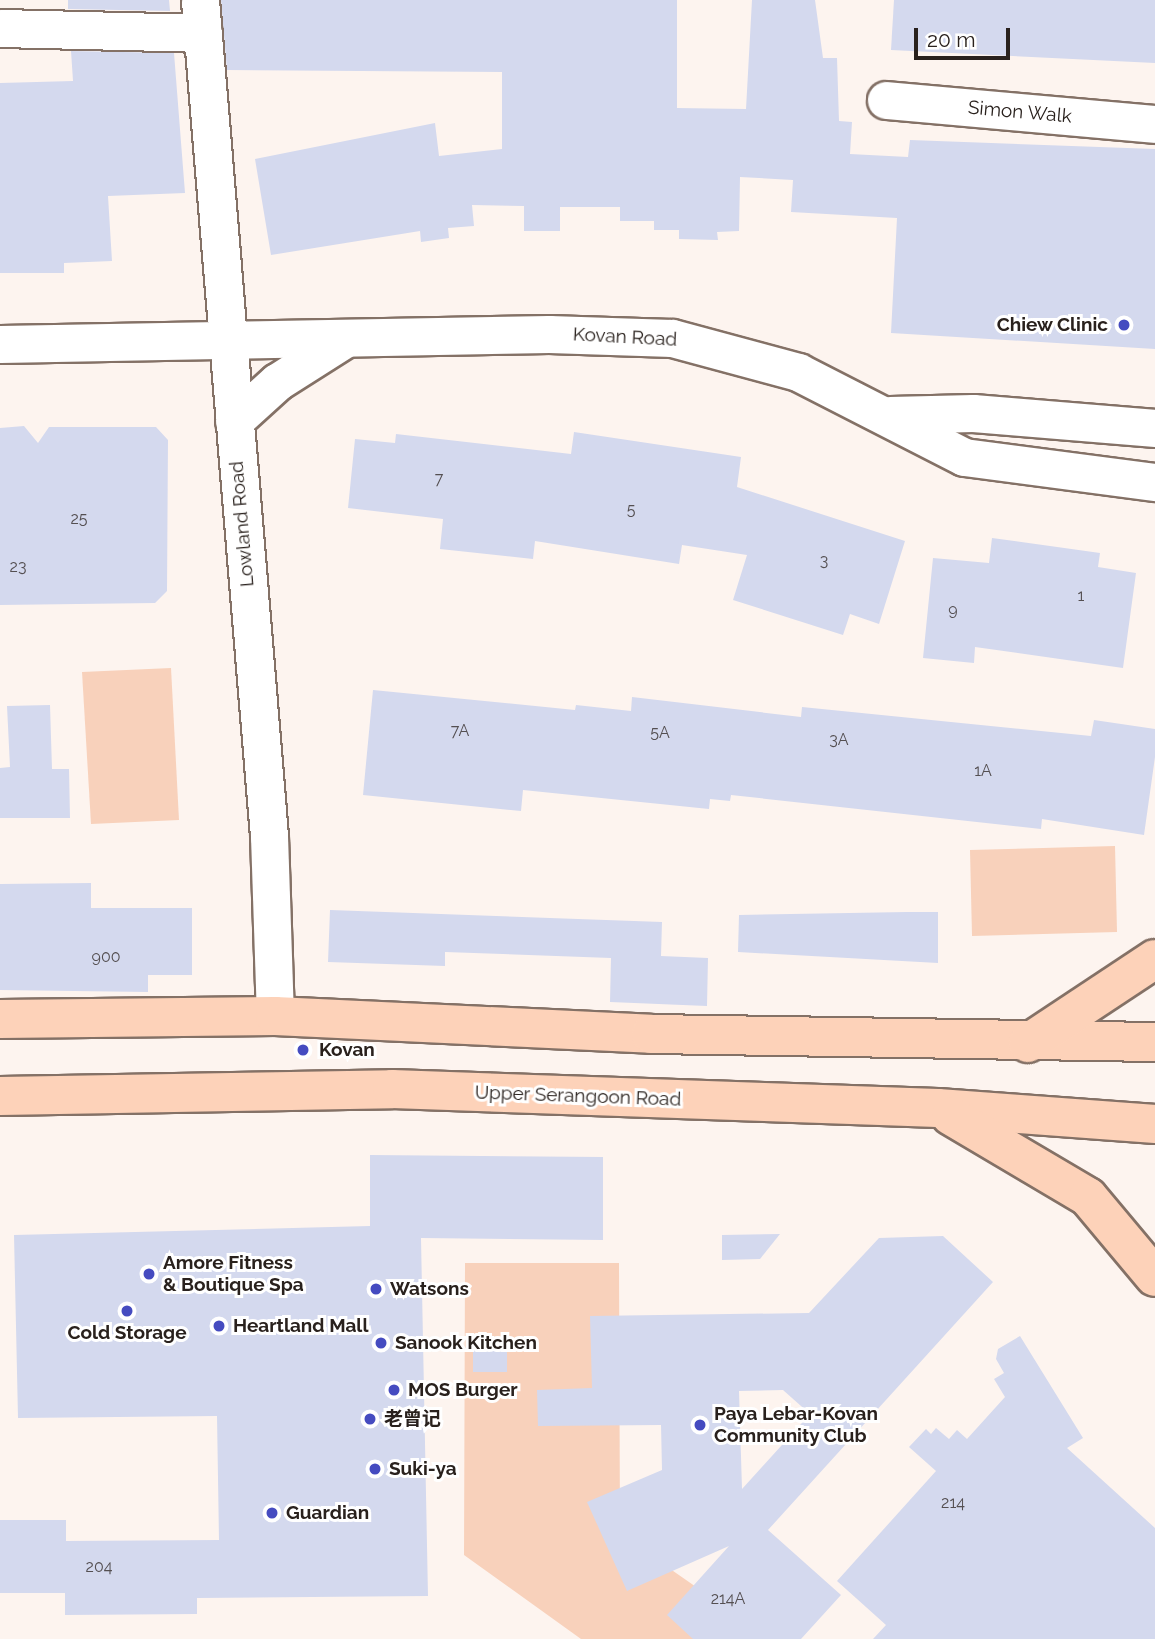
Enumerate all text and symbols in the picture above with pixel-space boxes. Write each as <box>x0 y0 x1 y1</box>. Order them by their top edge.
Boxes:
scale bar <box>917 14 1013 58</box>
text: 20 m <box>927 27 975 52</box>
street label: Simon Walk <box>967 96 1073 128</box>
place label: Chiew Clinic <box>996 314 1108 336</box>
marker: Chiew Clinic <box>1114 315 1134 335</box>
street label: Kovan Road <box>572 323 678 351</box>
street label: Lowland Road <box>225 460 259 588</box>
house number: 7 <box>435 469 443 489</box>
house number: 5 <box>627 500 635 520</box>
house number: 25 <box>70 509 88 529</box>
house number: 3 <box>820 551 828 571</box>
house number: 23 <box>10 557 26 577</box>
house number: 1 <box>1078 586 1084 606</box>
house number: 9 <box>948 600 958 620</box>
house number: 7A <box>451 721 469 741</box>
house number: 5A <box>650 723 670 743</box>
house number: 3A <box>829 730 849 750</box>
house number: 1A <box>974 761 992 781</box>
house number: 900 <box>92 947 120 967</box>
place label: Kovan <box>319 1039 375 1061</box>
marker: Kovan <box>293 1040 313 1060</box>
street label: Upper Serangoon Road <box>474 1081 682 1111</box>
place label: Amore Fitness & Boutique Spa <box>163 1252 304 1296</box>
marker: Amore Fitness & Boutique Spa <box>141 1266 157 1282</box>
place label: Watsons <box>390 1278 469 1300</box>
marker: Watsons <box>368 1281 384 1297</box>
marker: Cold Storage <box>119 1303 135 1319</box>
place label: Heartland Mall <box>233 1315 368 1337</box>
marker: Heartland Mall <box>211 1318 227 1334</box>
place label: Cold Storage <box>67 1322 187 1344</box>
place label: Sanook Kitchen <box>395 1332 537 1354</box>
marker: Sanook Kitchen <box>373 1335 389 1351</box>
place label: MOS Burger <box>408 1379 518 1401</box>
marker: MOS Burger <box>386 1382 402 1398</box>
place label: Paya Lebar-Kovan Community Club <box>714 1403 878 1447</box>
place label: 老曾记 <box>384 1408 441 1430</box>
marker: 老曾记 <box>362 1411 378 1427</box>
marker: Paya Lebar-Kovan Community Club <box>692 1417 708 1433</box>
place label: Suki-ya <box>389 1458 457 1480</box>
marker: Suki-ya <box>367 1461 383 1477</box>
house number: 214 <box>941 1493 965 1513</box>
place label: Guardian <box>286 1502 369 1524</box>
marker: Guardian <box>264 1505 280 1521</box>
house number: 204 <box>86 1557 112 1577</box>
house number: 214A <box>711 1589 745 1609</box>

